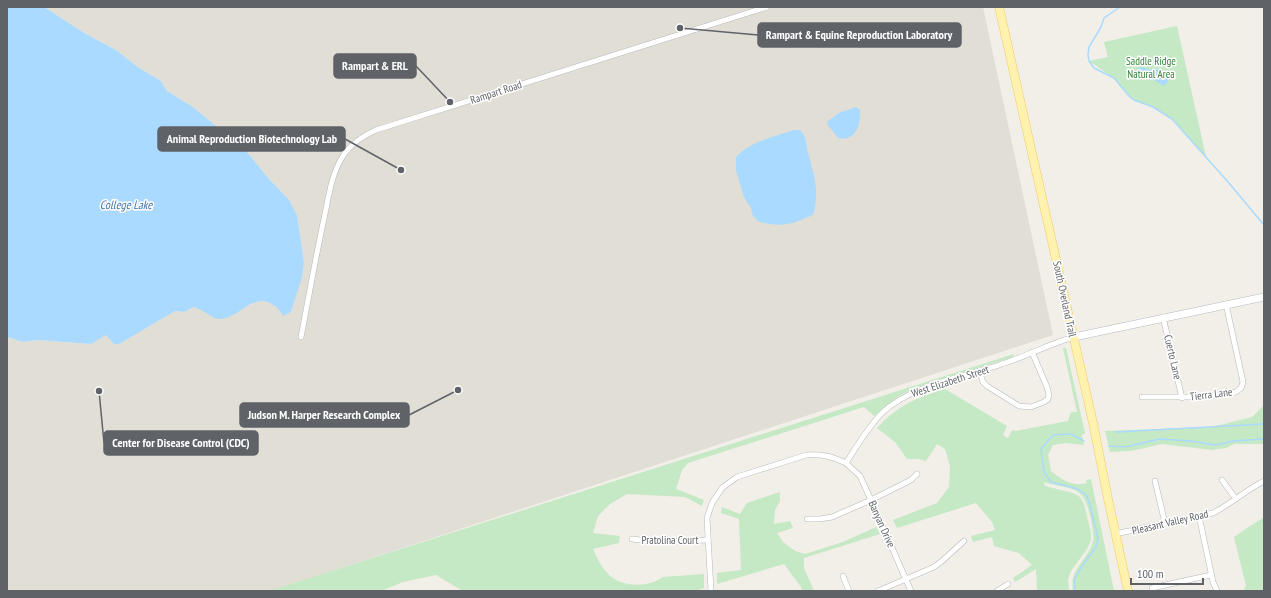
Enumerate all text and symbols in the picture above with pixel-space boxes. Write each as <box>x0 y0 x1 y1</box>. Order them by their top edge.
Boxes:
callout: Rampart & Equine Reproduction Laboratory <box>758 23 961 47</box>
text: Rampart & Equine Reproduction Laboratory <box>766 27 952 42</box>
callout: Rampart & ERL <box>334 54 416 78</box>
park label: Saddle Ridge Natural Area <box>1126 54 1176 81</box>
text: Rampart & ERL <box>342 58 408 73</box>
street label: Rampart Road <box>468 77 524 107</box>
callout: Animal Reproduction Biotechnology Lab <box>158 127 345 151</box>
text: Animal Reproduction Biotechnology Lab <box>166 131 338 146</box>
water label: College Lake <box>100 197 153 212</box>
street label: South Overland Trail <box>1050 260 1080 339</box>
street label: Cuerto Lane <box>1161 333 1185 381</box>
street label: West Elizabeth Street <box>909 362 991 400</box>
street label: Tierra Lane <box>1189 384 1234 404</box>
callout: Judson M. Harper Research Complex <box>240 403 409 427</box>
text: Judson M. Harper Research Complex <box>247 407 401 422</box>
callout: Center for Disease Control (CDC) <box>104 431 258 455</box>
text: Center for Disease Control (CDC) <box>112 435 250 450</box>
street label: Banyan Drive <box>865 498 899 550</box>
street label: Pleasant Valley Road <box>1130 506 1210 538</box>
street label: Pratolina Court <box>642 533 698 547</box>
scale bar <box>1131 560 1203 586</box>
text: 100 m <box>1137 566 1164 581</box>

